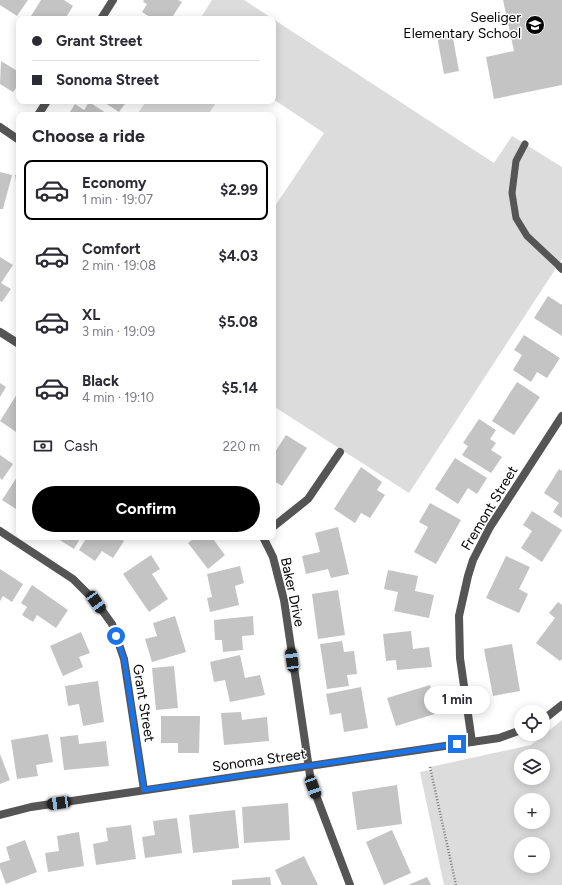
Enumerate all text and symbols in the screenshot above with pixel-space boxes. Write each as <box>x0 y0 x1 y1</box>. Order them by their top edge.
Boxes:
place label: Seeliger Elementary School <box>403 9 521 42</box>
school or university icon: Seeliger Elementary School <box>524 14 546 36</box>
text: Grant Street <box>56 32 142 50</box>
text: Sonoma Street <box>56 71 159 89</box>
text: Choose a ride <box>32 125 145 147</box>
icon: car <box>34 172 70 208</box>
text: Economy <box>82 174 147 192</box>
text: $2.99 <box>220 181 258 199</box>
text: 1 min · 19:07 <box>82 192 153 207</box>
icon: car <box>34 238 70 274</box>
text: Comfort <box>82 240 141 258</box>
text: $4.03 <box>218 247 258 265</box>
text: 2 min · 19:08 <box>82 258 156 273</box>
icon: car <box>34 304 70 340</box>
text: XL <box>82 306 100 324</box>
text: $5.08 <box>218 313 258 331</box>
text: 3 min · 19:09 <box>82 324 155 339</box>
icon: car <box>34 370 70 406</box>
text: Black <box>82 372 119 390</box>
text: $5.14 <box>221 379 258 397</box>
text: 4 min · 19:10 <box>82 390 154 405</box>
icon: cash <box>32 435 54 457</box>
text: Cash <box>64 437 98 455</box>
text: 220 m <box>223 439 260 454</box>
street label: Fremont Street <box>458 463 521 554</box>
button: Confirm <box>32 486 260 532</box>
street label: Baker Drive <box>277 556 308 629</box>
car <box>84 589 108 615</box>
route start <box>107 627 125 645</box>
car <box>284 647 300 673</box>
street label: Grant Street <box>129 663 158 743</box>
callout: 1 min <box>424 686 490 714</box>
text: 1 min <box>442 692 472 707</box>
map controls <box>514 705 550 873</box>
button: locate <box>514 705 550 741</box>
route end <box>448 735 466 753</box>
street label: Sonoma Street <box>211 746 307 775</box>
button: layers <box>514 749 550 785</box>
car <box>303 774 323 800</box>
button: + <box>514 793 550 829</box>
car <box>46 795 72 811</box>
button: − <box>514 837 550 873</box>

